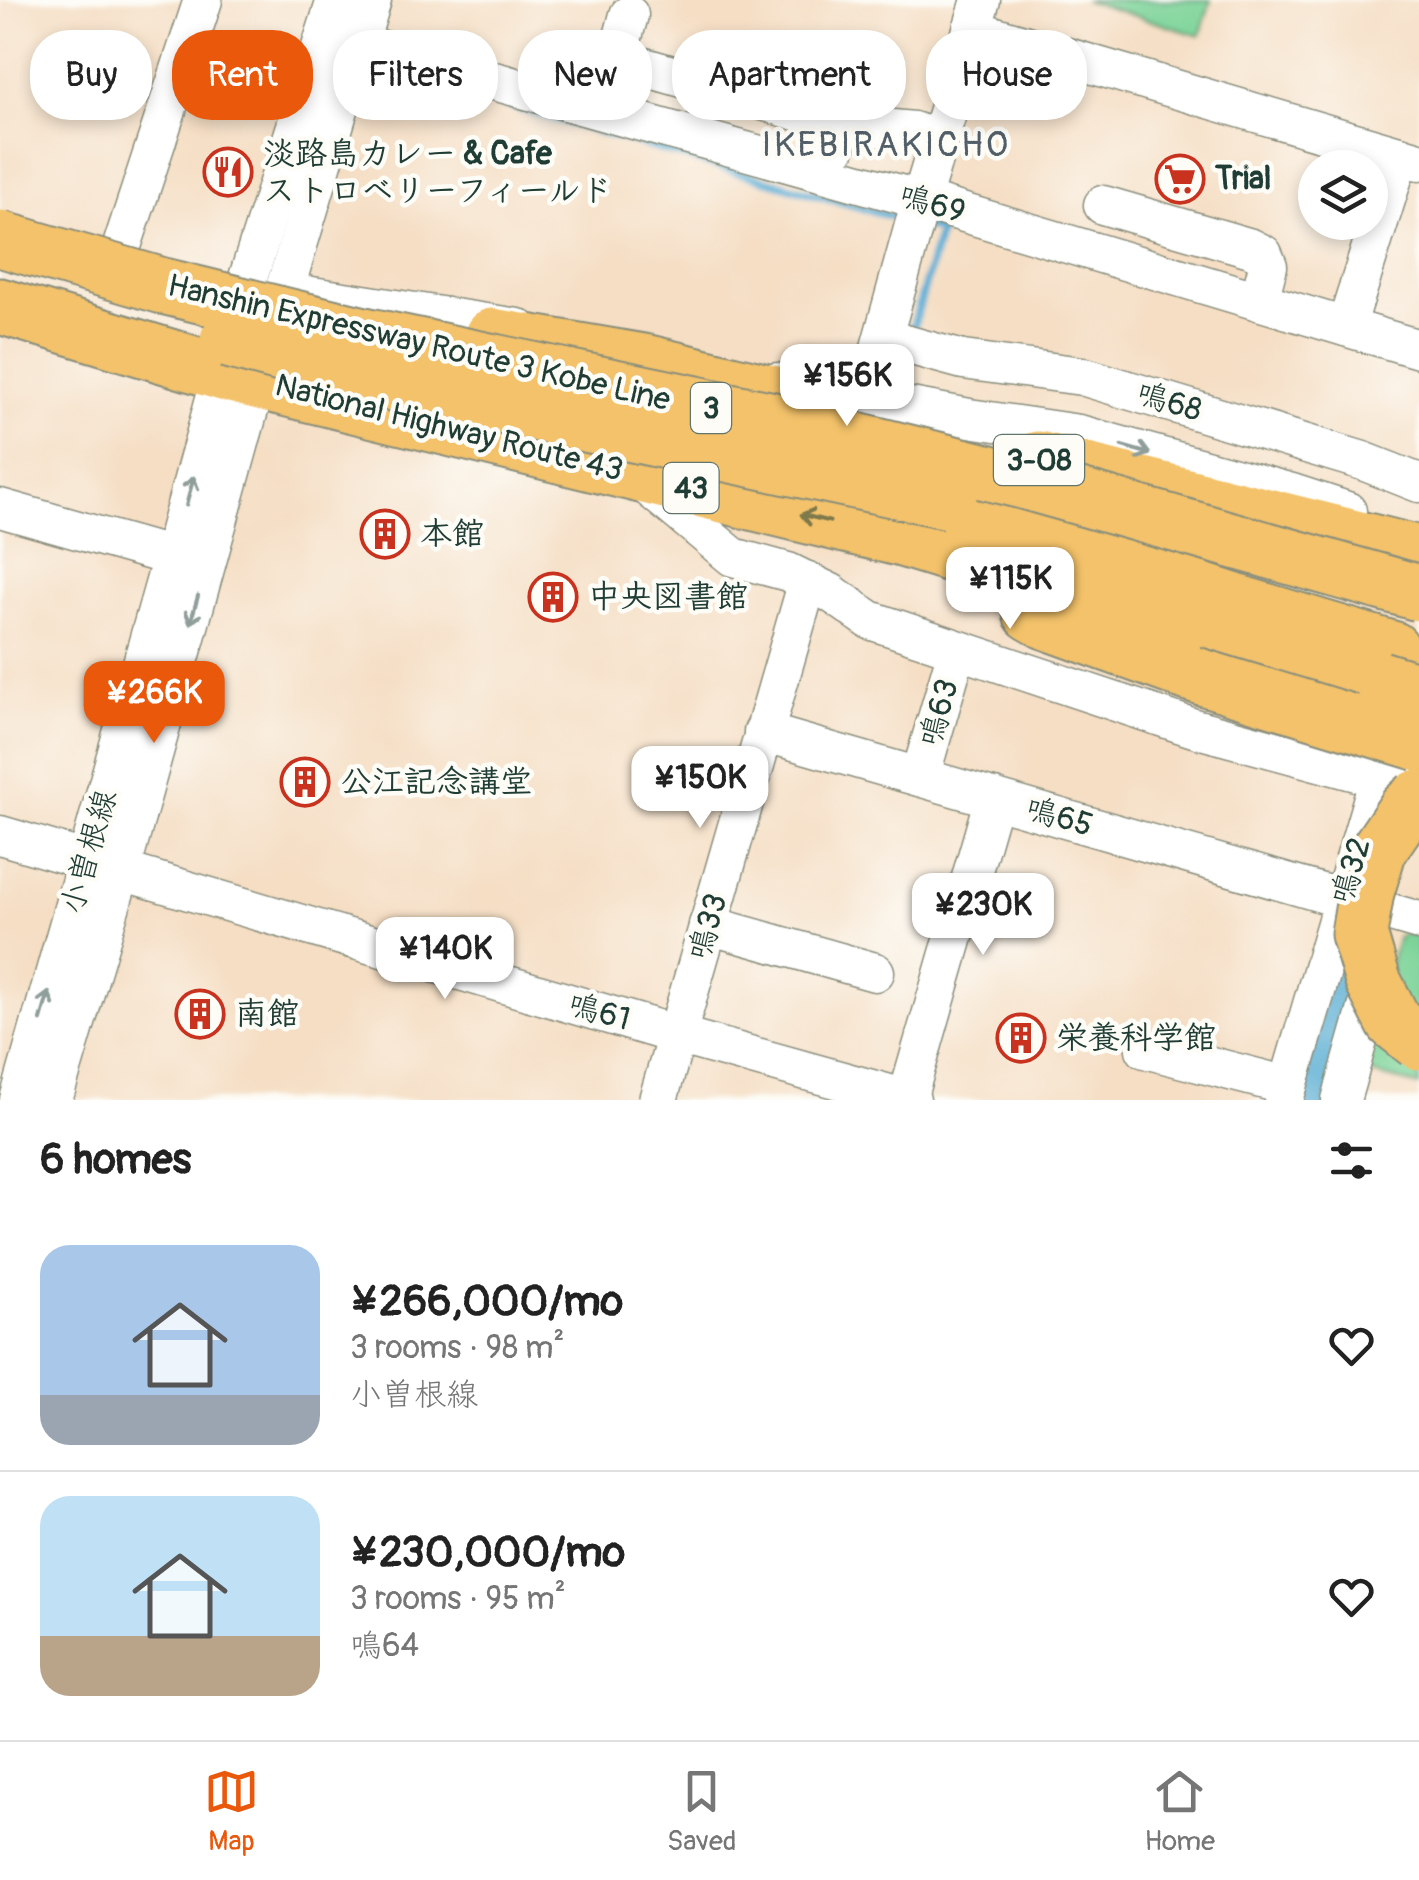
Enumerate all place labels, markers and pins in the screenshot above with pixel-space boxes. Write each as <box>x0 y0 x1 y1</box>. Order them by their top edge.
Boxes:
place label: 淡路島カレー & Cafe ストロベリーフィールド <box>263 134 612 211</box>
restaurant icon: 淡路島カレー & Cafe ストロベリーフィールド <box>202 146 254 198</box>
supermarket icon: Trial <box>1154 153 1206 205</box>
place label: Trial <box>1214 159 1271 199</box>
pin: ¥156K <box>777 344 917 429</box>
building icon: 本館 <box>359 508 411 560</box>
place label: 本館 <box>420 514 484 554</box>
pin: ¥115K <box>940 547 1080 632</box>
building icon: 中央図書館 <box>527 571 579 623</box>
place label: 中央図書館 <box>588 577 748 617</box>
pin: ¥266K <box>84 661 224 746</box>
pin: ¥150K <box>630 746 770 831</box>
building icon: 公江記念講堂 <box>279 756 331 808</box>
place label: 公江記念講堂 <box>340 762 532 802</box>
pin: ¥230K <box>913 873 1053 958</box>
pin: ¥140K <box>375 917 515 1002</box>
building icon: 南館 <box>174 988 226 1040</box>
place label: 南館 <box>235 994 299 1034</box>
building icon: 栄養科学館 <box>995 1012 1047 1064</box>
place label: 栄養科学館 <box>1056 1018 1216 1058</box>

